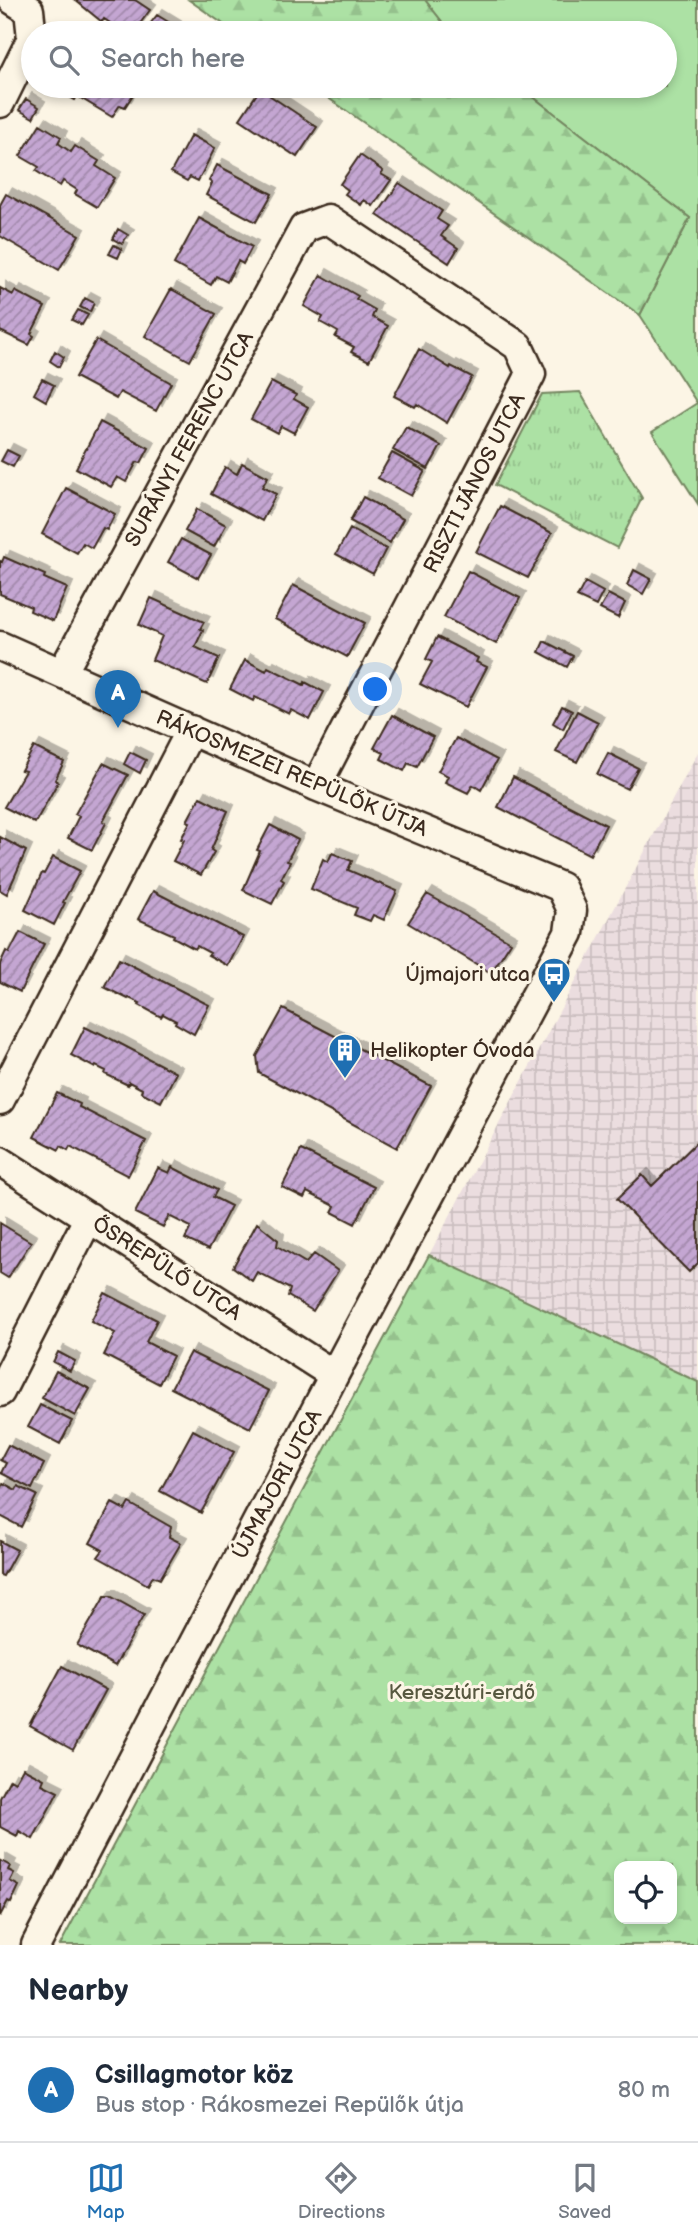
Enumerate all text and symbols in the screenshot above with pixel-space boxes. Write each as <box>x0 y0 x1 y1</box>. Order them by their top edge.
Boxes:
search box <box>21 21 677 98</box>
icon: search <box>45 41 83 79</box>
text: Search here <box>101 44 245 75</box>
street label: SURÁNYI FERENC UTCA <box>120 327 259 551</box>
street label: RISZTI JÁNOS UTCA <box>418 389 531 577</box>
pin: A <box>95 670 141 728</box>
your location <box>358 672 392 706</box>
street label: RÁKOSMEZEI REPÜLŐK ÚTJA <box>152 705 431 842</box>
bus stop icon: Újmajori utca <box>535 955 573 1004</box>
place label: Újmajori utca <box>405 962 530 987</box>
building icon: Helikopter Óvoda <box>326 1031 364 1080</box>
place label: Helikopter Óvoda <box>370 1038 535 1063</box>
street label: ŐSREPÜLŐ UTCA <box>88 1211 246 1326</box>
street label: ÚJMAJORI UTCA <box>228 1405 327 1563</box>
park label: Keresztúri-erdő <box>388 1680 536 1705</box>
map controls <box>614 1861 677 1924</box>
button: locate <box>614 1861 677 1924</box>
text: Nearby <box>28 1973 128 2009</box>
text: Csillagmotor köz <box>95 2060 293 2091</box>
text: A <box>44 2076 58 2104</box>
text: 80 m <box>618 2076 670 2104</box>
text: Bus stop · Rákosmezei Repülők útja <box>95 2091 464 2119</box>
tab: Map <box>87 2159 125 2224</box>
tab: Directions <box>298 2159 385 2224</box>
tab: Saved <box>558 2159 611 2224</box>

